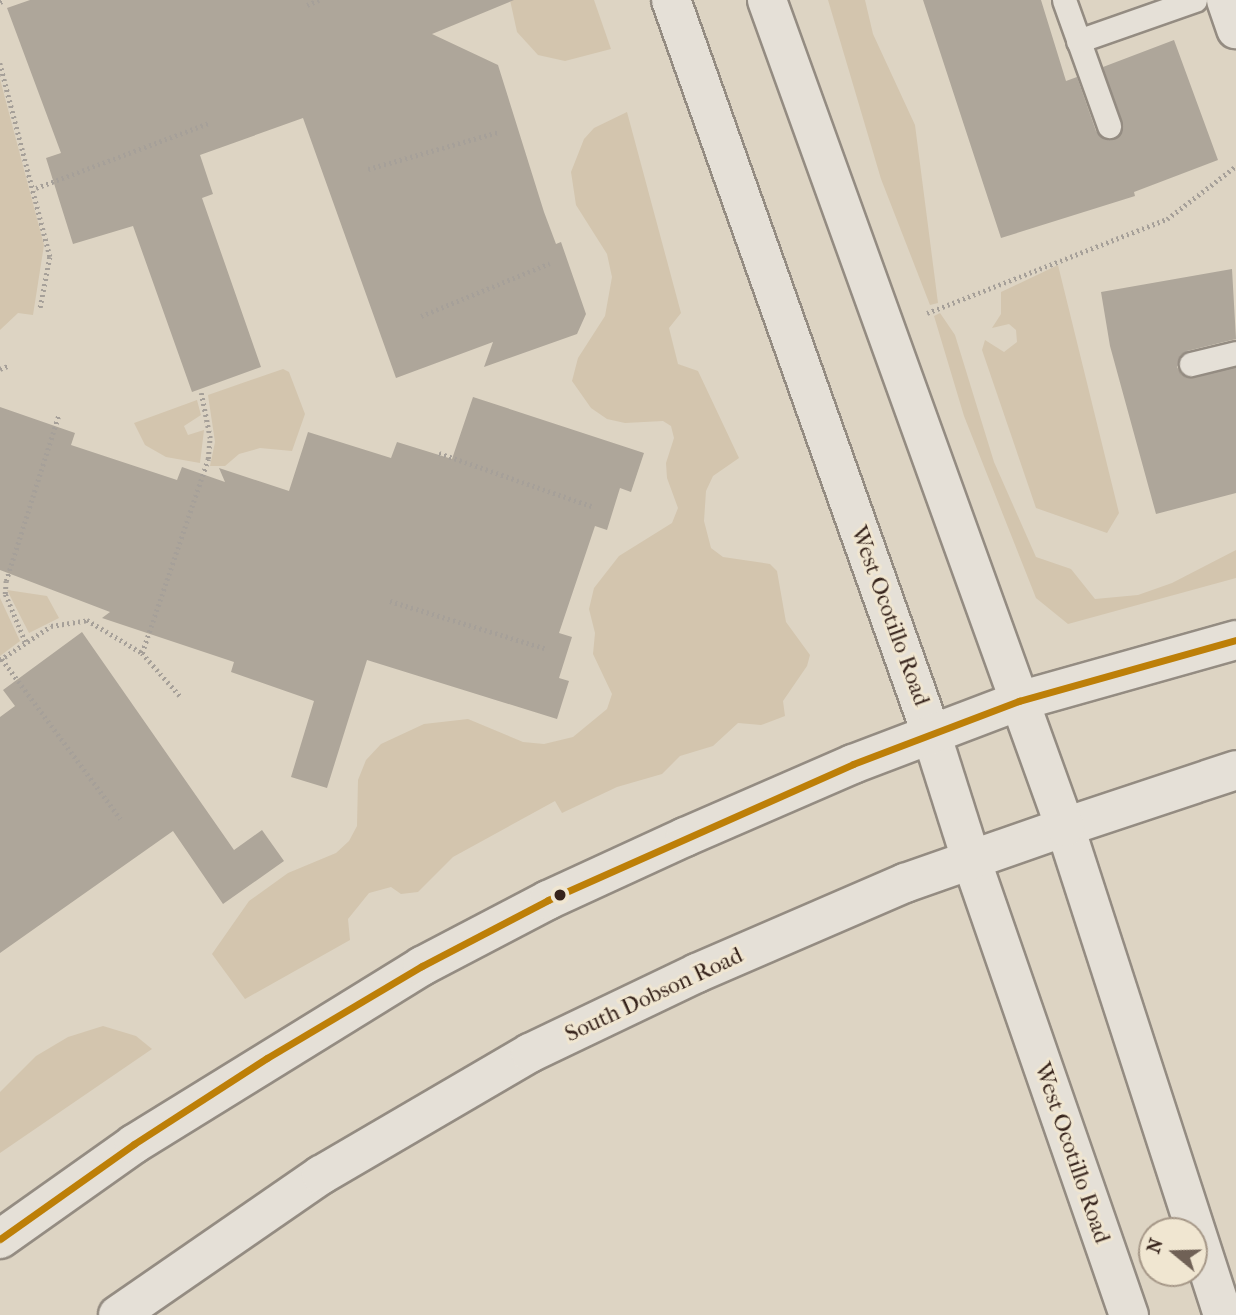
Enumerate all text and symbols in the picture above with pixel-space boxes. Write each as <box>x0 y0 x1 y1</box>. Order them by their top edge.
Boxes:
street label: West Ocotillo Road <box>845 522 935 710</box>
unlabelled marker <box>553 888 567 902</box>
street label: South Dobson Road <box>561 942 747 1048</box>
street label: West Ocotillo Road <box>1028 1059 1116 1247</box>
north arrow <box>1138 1217 1208 1287</box>
text: N <box>1142 1235 1168 1256</box>

